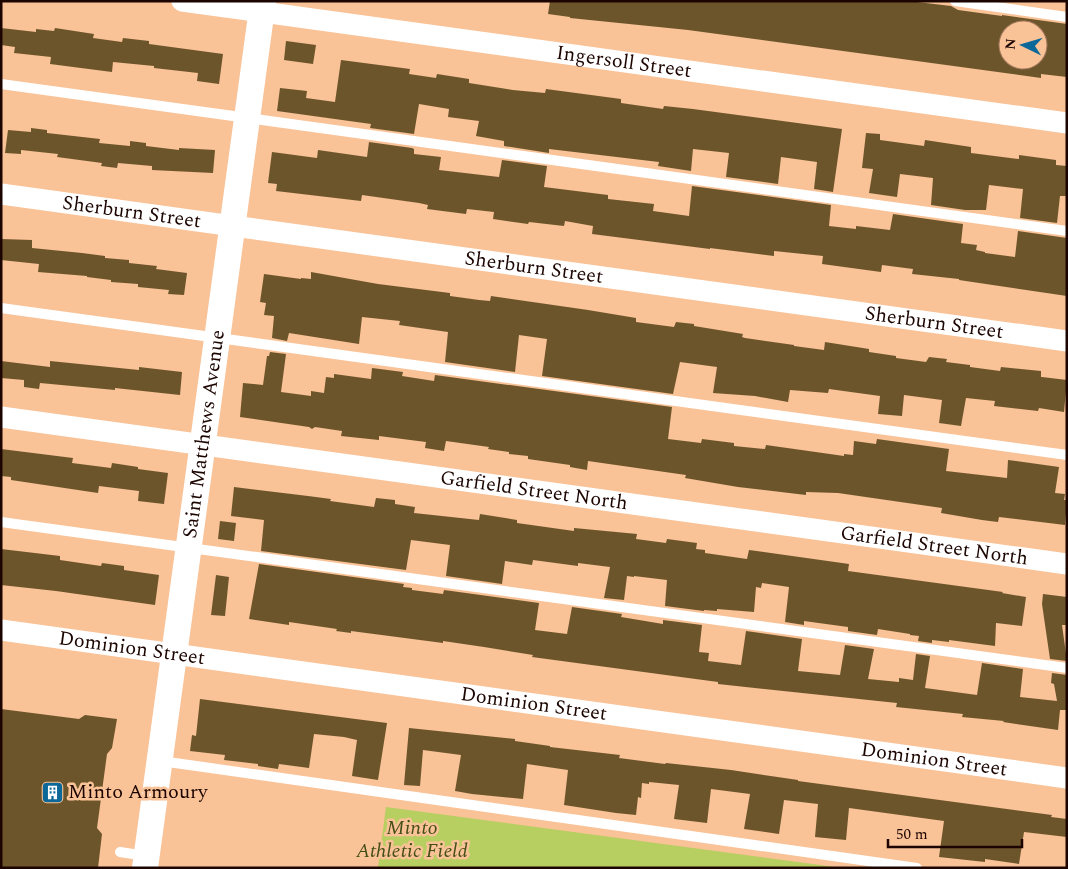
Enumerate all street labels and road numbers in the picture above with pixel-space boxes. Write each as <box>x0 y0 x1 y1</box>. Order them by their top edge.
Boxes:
street label: Ingersoll Street <box>554 38 693 86</box>
street label: Sherburn Street <box>61 188 203 236</box>
street label: Sherburn Street <box>463 243 605 292</box>
street label: Sherburn Street <box>863 298 1005 347</box>
street label: Saint Matthews Avenue <box>175 328 233 540</box>
street label: Garfield Street North <box>438 463 630 518</box>
street label: Garfield Street North <box>838 518 1030 573</box>
street label: Dominion Street <box>57 623 207 673</box>
street label: Dominion Street <box>459 679 609 729</box>
street label: Dominion Street <box>859 735 1009 785</box>

